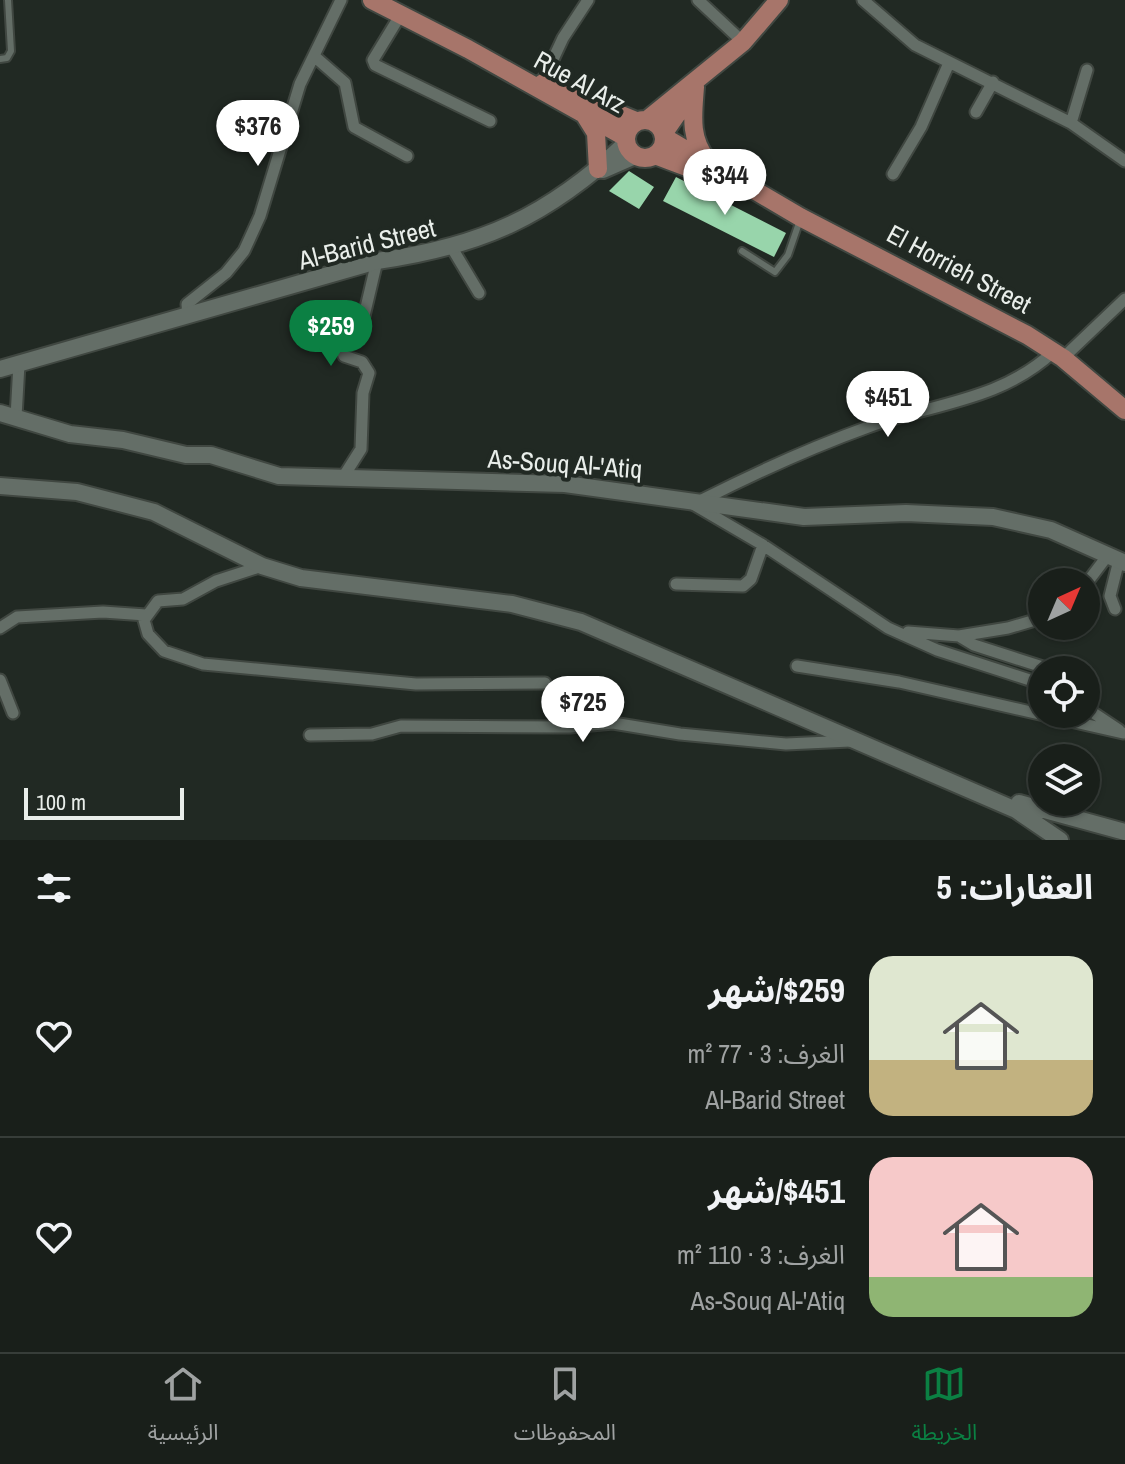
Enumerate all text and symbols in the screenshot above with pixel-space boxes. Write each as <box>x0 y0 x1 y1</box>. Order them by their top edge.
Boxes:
street label: Rue Al Arz <box>528 42 632 121</box>
pin: $376 <box>211 100 305 168</box>
text: $376 <box>234 108 282 143</box>
pin: $344 <box>678 149 772 217</box>
text: $344 <box>701 157 749 192</box>
street label: Al-Barid Street <box>294 210 439 278</box>
street label: El Horrieh Street <box>881 216 1038 321</box>
pin: $259 <box>284 300 378 368</box>
text: $259 <box>307 308 355 343</box>
pin: $451 <box>841 371 935 439</box>
text: $451 <box>864 379 912 414</box>
street label: As-Souq Al-'Atiq <box>486 441 643 486</box>
north arrow <box>1028 568 1100 640</box>
map controls <box>1028 568 1100 816</box>
button: locate <box>1028 656 1100 728</box>
pin: $725 <box>536 676 630 744</box>
text: $725 <box>559 684 607 719</box>
button: layers <box>1028 744 1100 816</box>
scale bar <box>24 784 184 820</box>
text: 100 m <box>36 787 86 817</box>
text: العقارات: 5 <box>936 864 1093 910</box>
icon: filters <box>32 866 76 910</box>
text: $259/شهر <box>708 967 845 1013</box>
icon: home <box>933 988 1029 1084</box>
icon: heart <box>32 1014 76 1058</box>
text: الغرف: 3 · 77 m² <box>687 1036 845 1071</box>
text: Al-Barid Street <box>705 1082 845 1117</box>
text: $451/شهر <box>708 1168 845 1214</box>
icon: home <box>933 1189 1029 1285</box>
icon: heart <box>32 1215 76 1259</box>
text: الغرف: 3 · 110 m² <box>677 1237 845 1272</box>
text: As-Souq Al-'Atiq <box>690 1283 845 1318</box>
tab: الرئيسية <box>148 1362 218 1456</box>
tab: المحفوظات <box>514 1362 616 1456</box>
tab: الخريطة <box>911 1362 977 1456</box>

